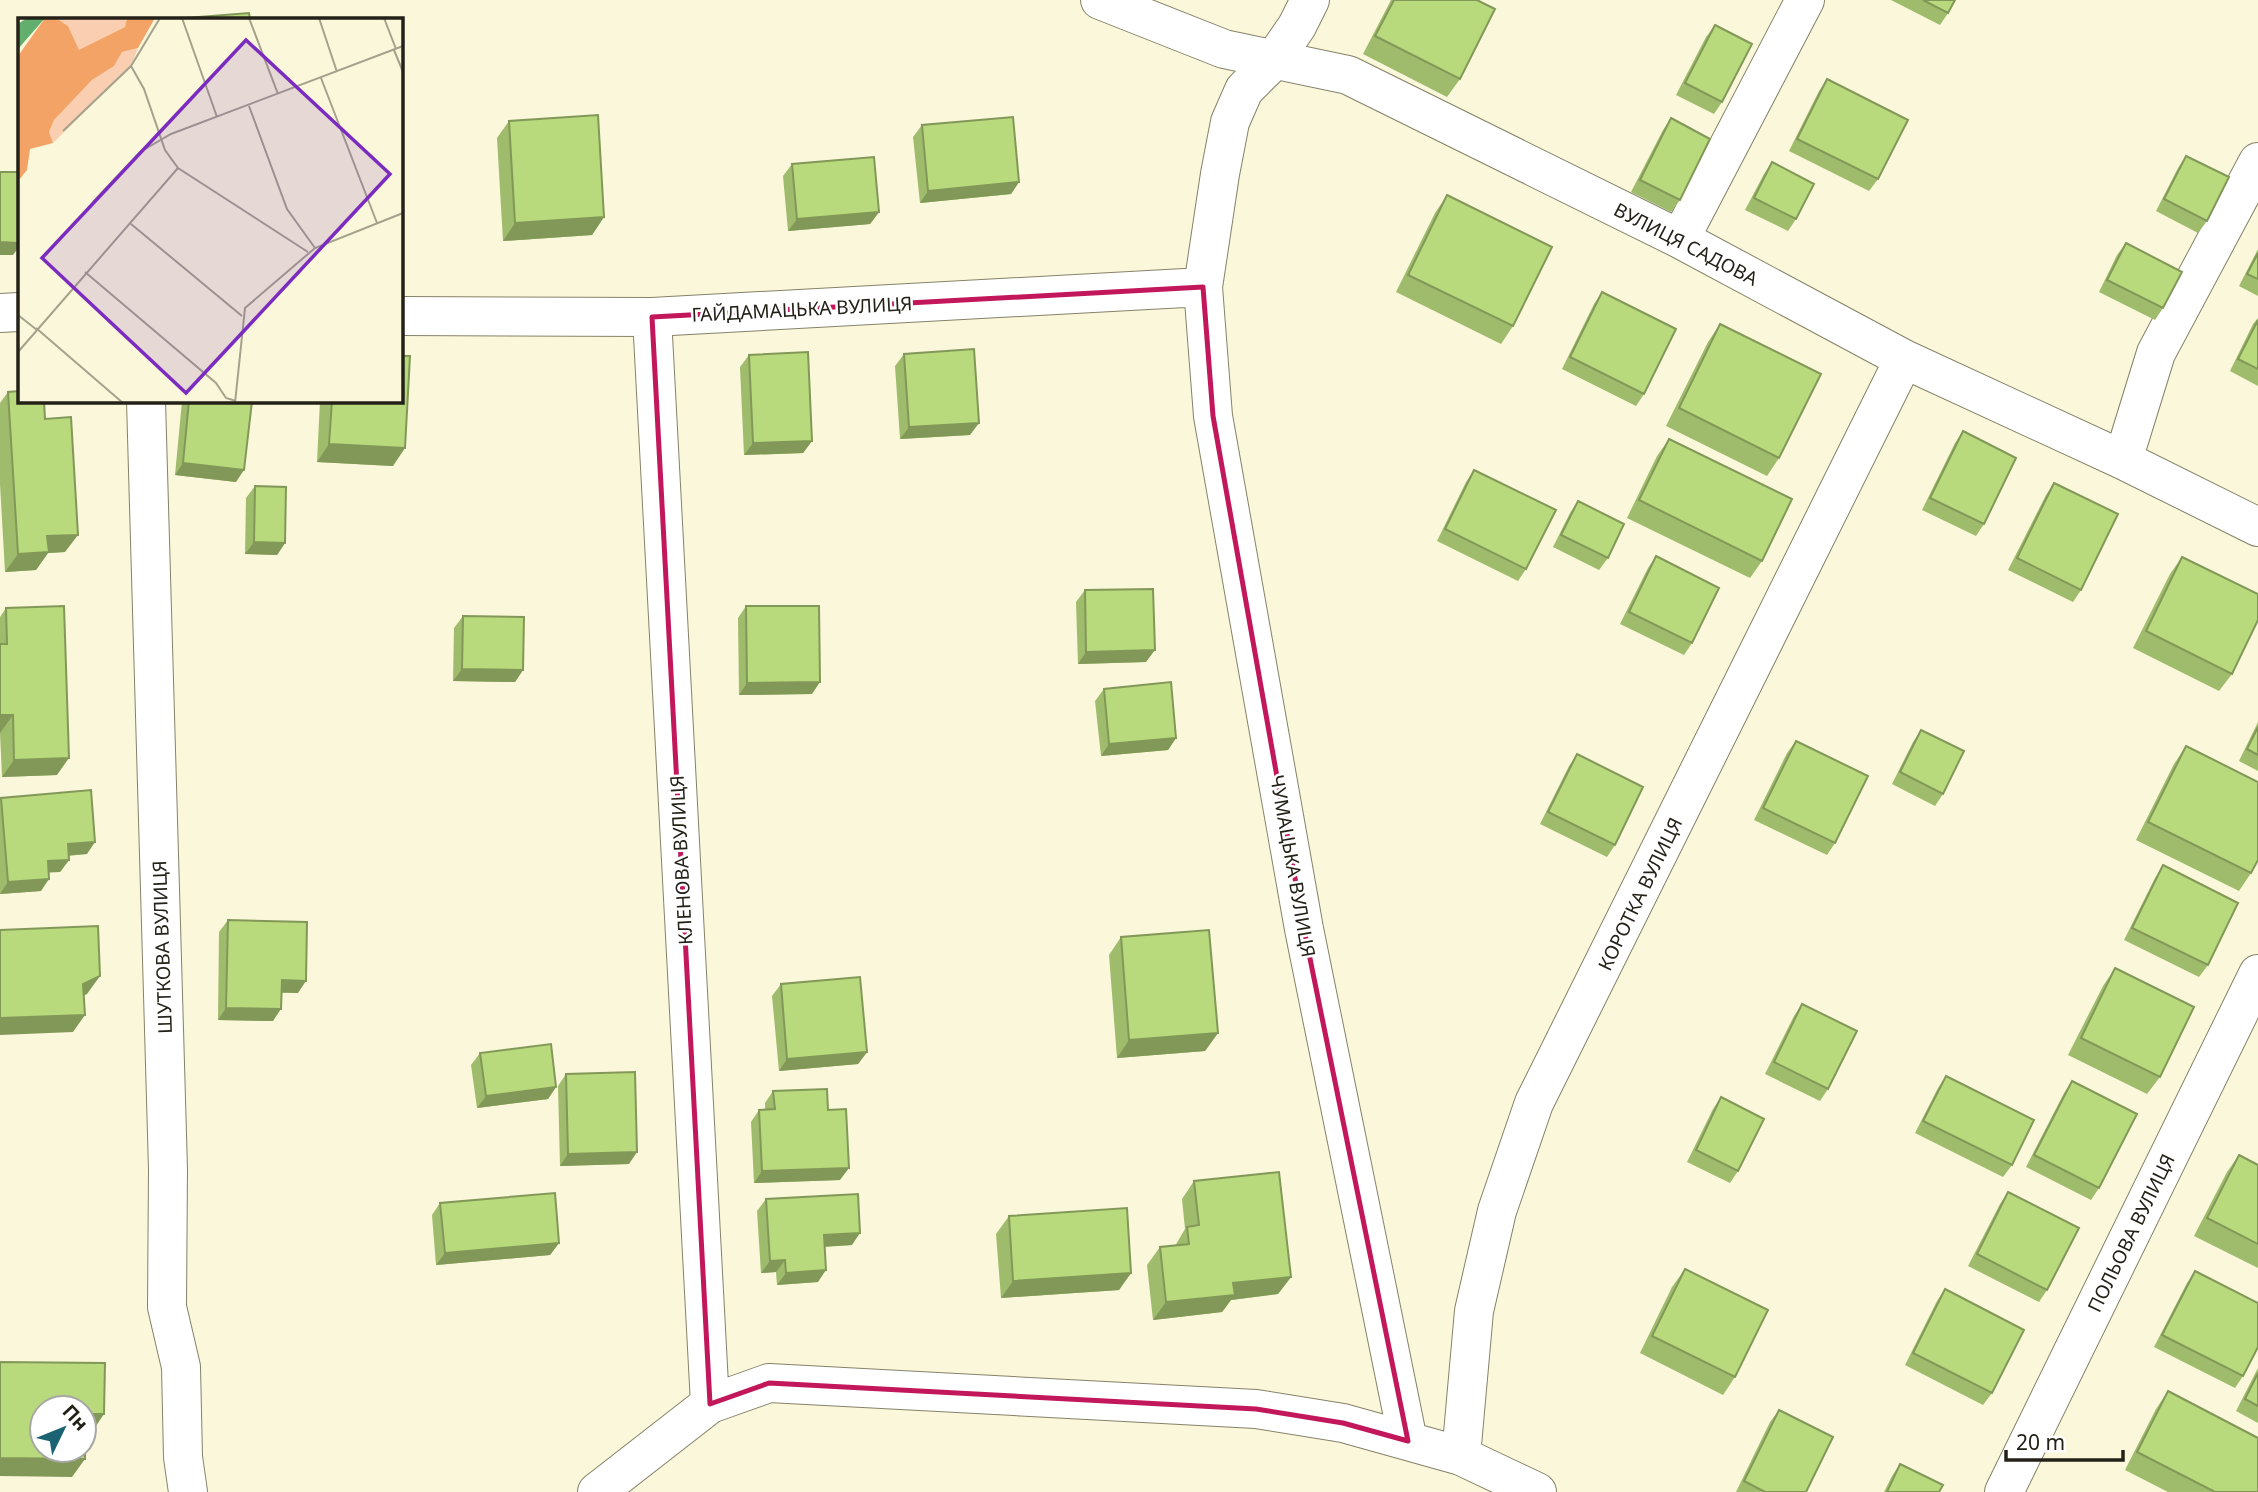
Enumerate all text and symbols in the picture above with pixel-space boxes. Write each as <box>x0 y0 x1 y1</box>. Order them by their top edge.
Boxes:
inset map <box>18 18 402 402</box>
street label: ВУЛИЦЯ САДОВА <box>1610 197 1763 292</box>
street label: ГАЙДАМАЦЬКА ВУЛИЦЯ <box>691 290 913 328</box>
street label: ЧУМАЦЬКА ВУЛИЦЯ <box>1264 773 1322 959</box>
street label: КЛЕНОВА ВУЛИЦЯ <box>664 775 698 945</box>
street label: КОРОТКА ВУЛИЦЯ <box>1592 813 1688 975</box>
street label: ШУТКОВА ВУЛИЦЯ <box>146 860 178 1034</box>
street label: ПОЛЬОВА ВУЛИЦЯ <box>2081 1150 2181 1316</box>
north arrow <box>28 1394 98 1464</box>
text: Пн <box>57 1399 94 1436</box>
scale bar <box>2006 1418 2123 1462</box>
text: 20 m <box>2016 1428 2065 1456</box>

